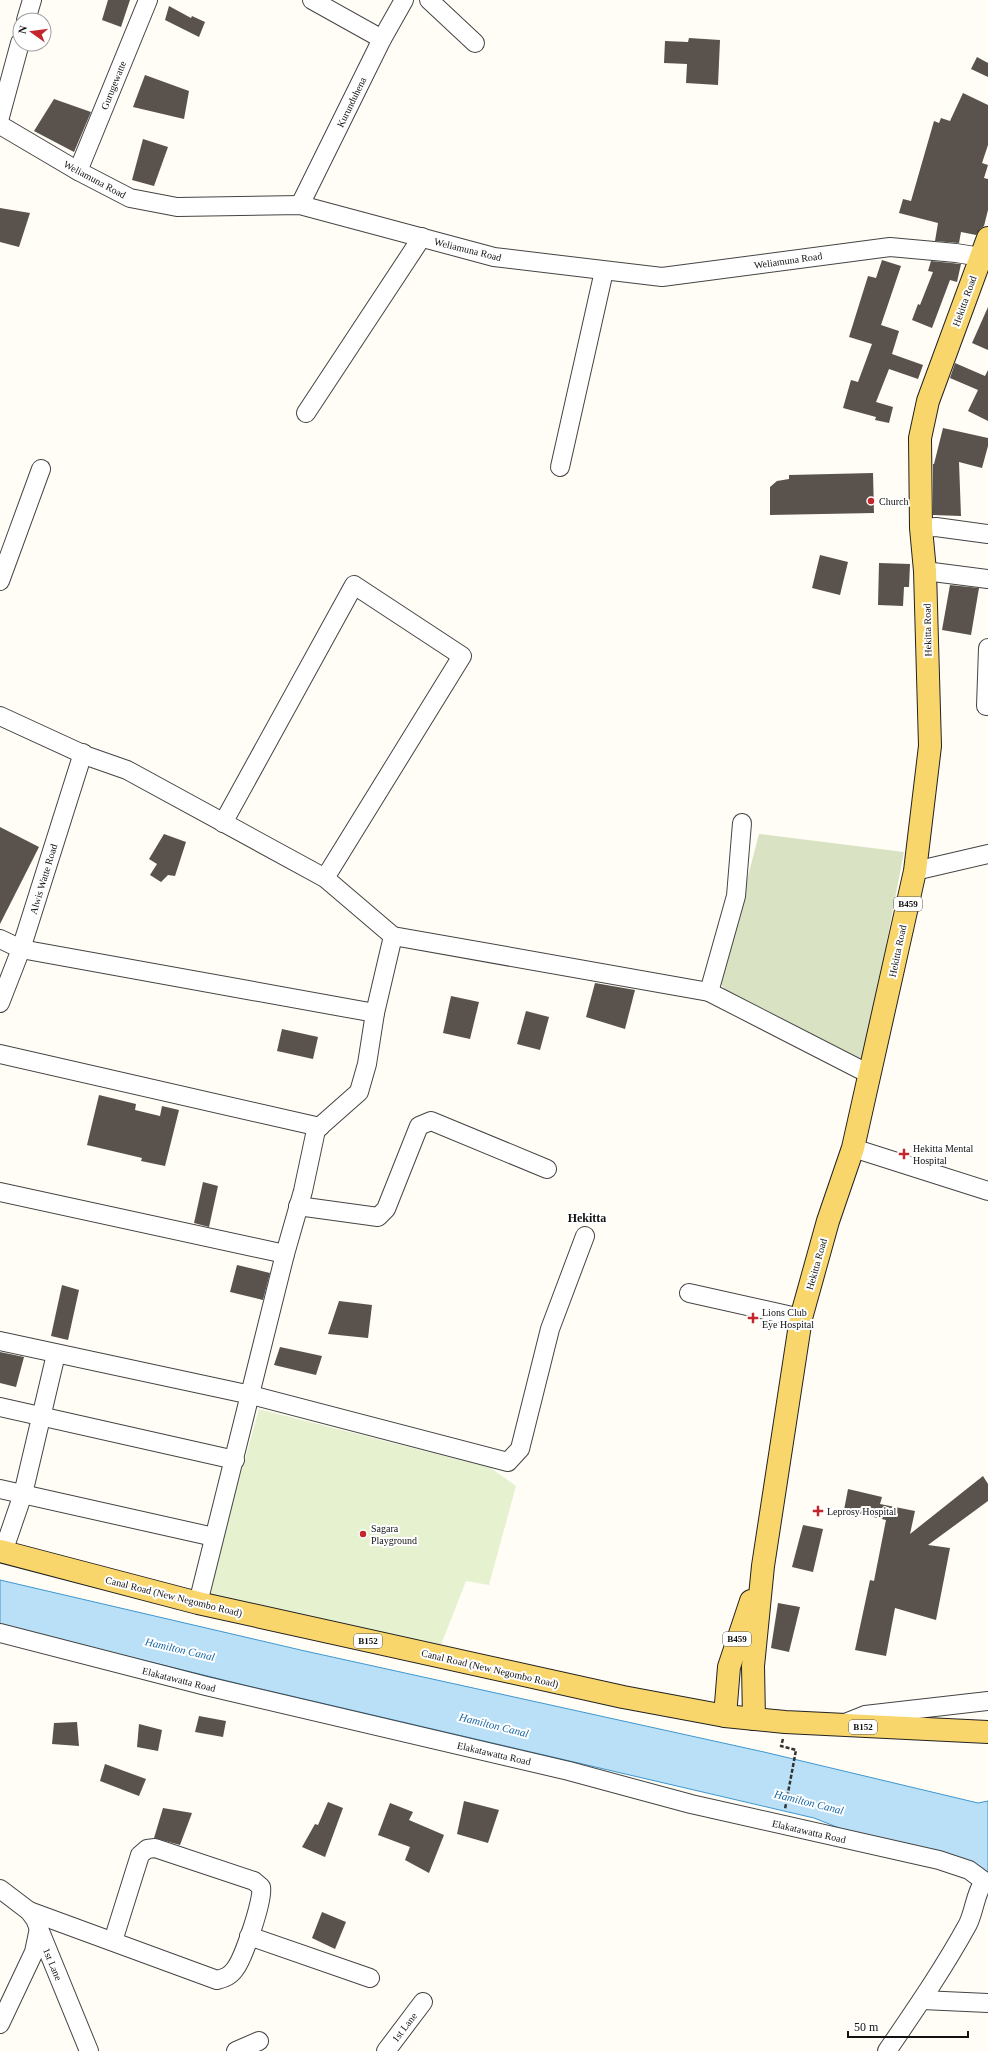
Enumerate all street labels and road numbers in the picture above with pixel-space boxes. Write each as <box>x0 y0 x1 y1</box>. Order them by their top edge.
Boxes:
street label: Gurugewatte <box>99 59 128 111</box>
street label: Kurunduhena <box>335 75 369 129</box>
street label: Weliamuna Road <box>62 158 128 200</box>
street label: Weliamuna Road <box>433 236 503 263</box>
street label: Weliamuna Road <box>753 250 823 271</box>
street label: Hekitta Road <box>950 274 979 328</box>
street label: Hekitta Road <box>922 603 933 657</box>
street label: Alwis Watte Road <box>28 843 59 916</box>
road number: B459 <box>894 897 922 911</box>
street label: Hekitta Road <box>887 924 908 978</box>
street label: Hekitta Road <box>804 1237 829 1291</box>
street label: Canal Road (New Negombo Road) <box>104 1574 243 1620</box>
road number: B459 <box>723 1632 751 1646</box>
road number: B152 <box>354 1634 382 1648</box>
street label: Canal Road (New Negombo Road) <box>420 1647 560 1691</box>
street label: Elakatawatta Road <box>141 1665 217 1694</box>
road number: B152 <box>849 1720 877 1734</box>
street label: Elakatawatta Road <box>456 1740 532 1767</box>
street label: Elakatawatta Road <box>771 1818 847 1845</box>
street label: 1st Lane <box>41 1946 64 1983</box>
street label: 1st Lane <box>390 2010 420 2044</box>

